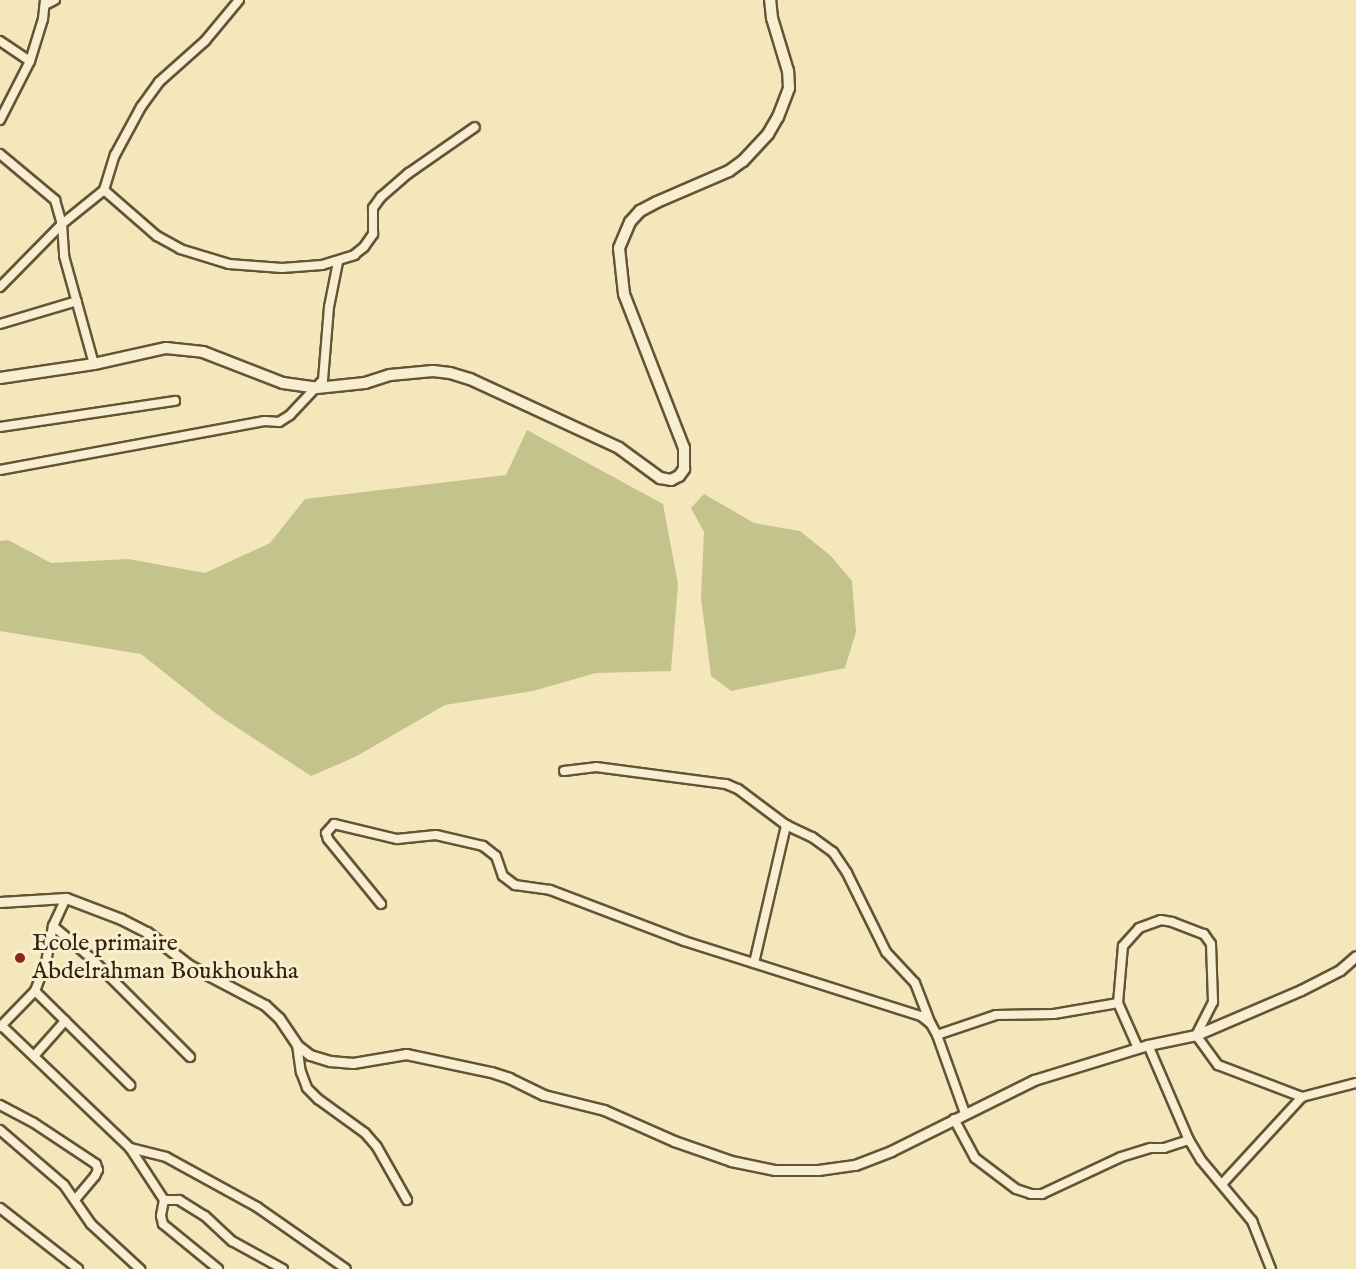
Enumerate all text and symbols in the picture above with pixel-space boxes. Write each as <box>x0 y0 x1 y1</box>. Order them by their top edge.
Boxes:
place label: Ecole primaire Abdelrahman Boukhoukha <box>32 930 298 986</box>
marker: Ecole primaire Abdelrahman Boukhoukha <box>13 951 27 965</box>

